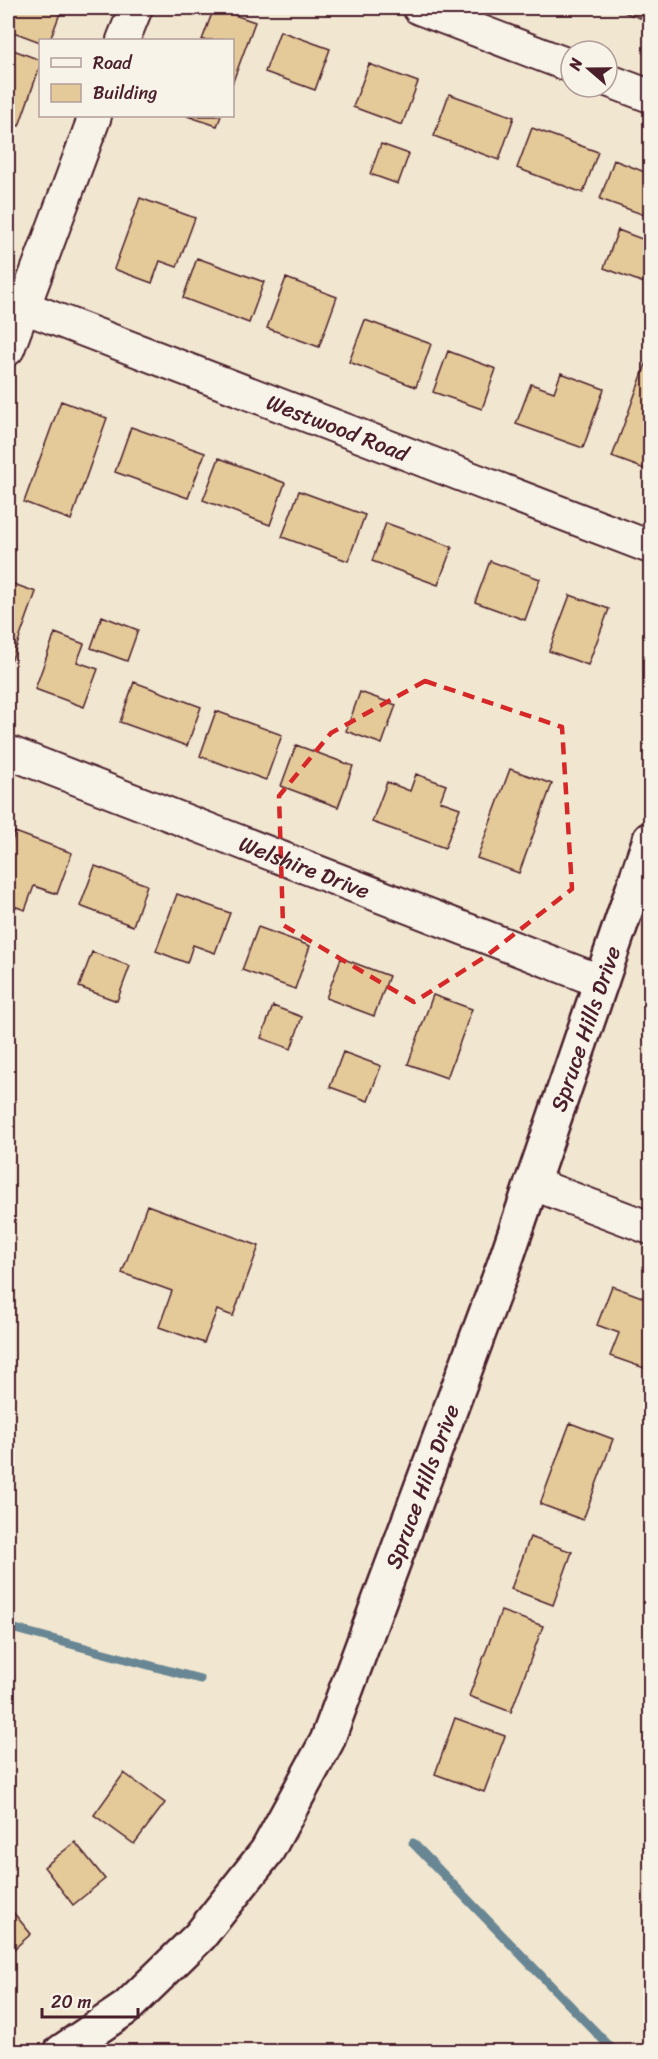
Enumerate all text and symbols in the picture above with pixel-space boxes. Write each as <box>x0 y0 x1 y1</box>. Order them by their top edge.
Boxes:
legend <box>39 39 234 117</box>
north arrow <box>559 39 619 99</box>
text: Road <box>93 47 133 79</box>
text: N <box>560 53 591 75</box>
text: Building <box>93 77 157 109</box>
street label: Westwood Road <box>261 383 416 473</box>
street label: Welshire Drive <box>233 824 376 910</box>
street label: Spruce Hills Drive <box>539 941 632 1117</box>
street label: Spruce Hills Drive <box>374 1399 471 1574</box>
scale bar <box>42 1981 138 2019</box>
text: 20 m <box>51 1986 91 2018</box>

